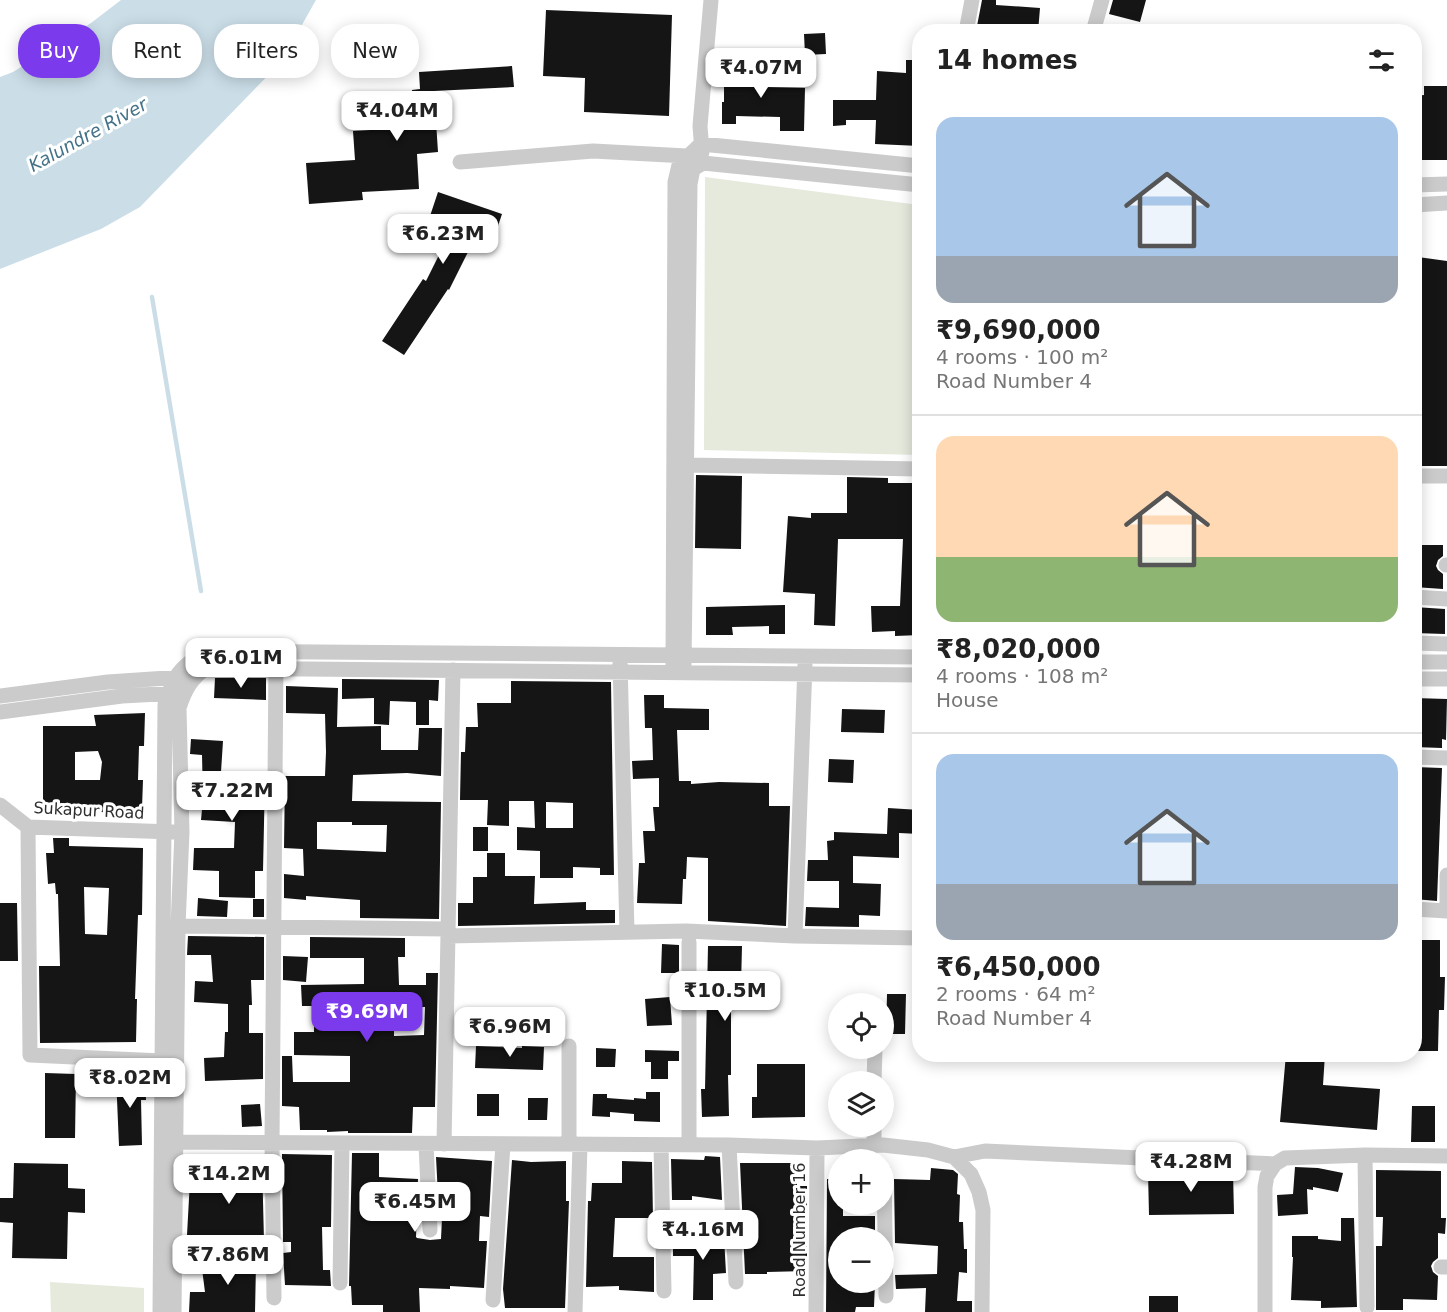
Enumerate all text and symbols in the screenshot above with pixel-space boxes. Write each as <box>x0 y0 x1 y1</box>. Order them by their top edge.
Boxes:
chip: Buy <box>18 24 100 78</box>
chip: Rent <box>112 24 202 78</box>
chip: Filters <box>214 24 319 78</box>
chip: New <box>331 24 419 78</box>
icon: filters <box>1365 44 1398 77</box>
text: 14 homes <box>936 45 1078 75</box>
pin: ₹4.07M <box>712 48 810 99</box>
text: ₹4.07M <box>719 55 803 79</box>
pin: ₹4.04M <box>348 91 446 142</box>
water label: Kalundre River <box>25 93 152 176</box>
text: ₹4.04M <box>355 98 439 122</box>
icon: home <box>1113 156 1221 264</box>
pin: ₹6.23M <box>394 214 492 265</box>
text: ₹6.23M <box>401 221 485 245</box>
text: ₹9,690,000 <box>936 315 1100 345</box>
text: 4 rooms · 100 m² <box>936 345 1108 369</box>
text: Road Number 4 <box>936 369 1092 393</box>
icon: home <box>1113 475 1221 583</box>
text: ₹8,020,000 <box>936 634 1100 664</box>
pin: ₹6.01M <box>192 638 290 689</box>
text: ₹6.01M <box>199 645 283 669</box>
text: 4 rooms · 108 m² <box>936 664 1108 688</box>
text: House <box>936 688 999 712</box>
pin: ₹7.22M <box>183 771 281 822</box>
text: ₹7.22M <box>190 778 274 802</box>
icon: home <box>1113 793 1221 901</box>
street label: Sukapur Road <box>33 798 145 823</box>
text: ₹6,450,000 <box>936 952 1100 982</box>
pin: ₹10.5M <box>676 971 774 1022</box>
text: ₹10.5M <box>683 978 767 1002</box>
text: 2 rooms · 64 m² <box>936 982 1096 1006</box>
pin: ₹9.69M <box>318 992 416 1043</box>
map controls <box>828 993 894 1293</box>
button: locate <box>828 993 894 1059</box>
text: ₹9.69M <box>325 999 409 1023</box>
text: Road Number 4 <box>936 1006 1092 1030</box>
pin: ₹6.96M <box>461 1007 559 1058</box>
text: ₹6.96M <box>468 1014 552 1038</box>
pin: ₹8.02M <box>81 1058 179 1109</box>
text: ₹8.02M <box>88 1065 172 1089</box>
button: layers <box>828 1071 894 1137</box>
pin: ₹4.28M <box>1142 1142 1240 1193</box>
button: + <box>828 1149 894 1215</box>
text: ₹4.28M <box>1149 1149 1233 1173</box>
pin: ₹14.2M <box>180 1154 278 1205</box>
text: ₹14.2M <box>187 1161 271 1185</box>
street label: Road Number 16 <box>790 1163 809 1297</box>
pin: ₹6.45M <box>366 1182 464 1233</box>
text: ₹6.45M <box>373 1189 457 1213</box>
pin: ₹4.16M <box>654 1210 752 1261</box>
text: ₹4.16M <box>661 1217 745 1241</box>
button: − <box>828 1227 894 1293</box>
pin: ₹7.86M <box>179 1235 277 1286</box>
text: ₹7.86M <box>186 1242 270 1266</box>

